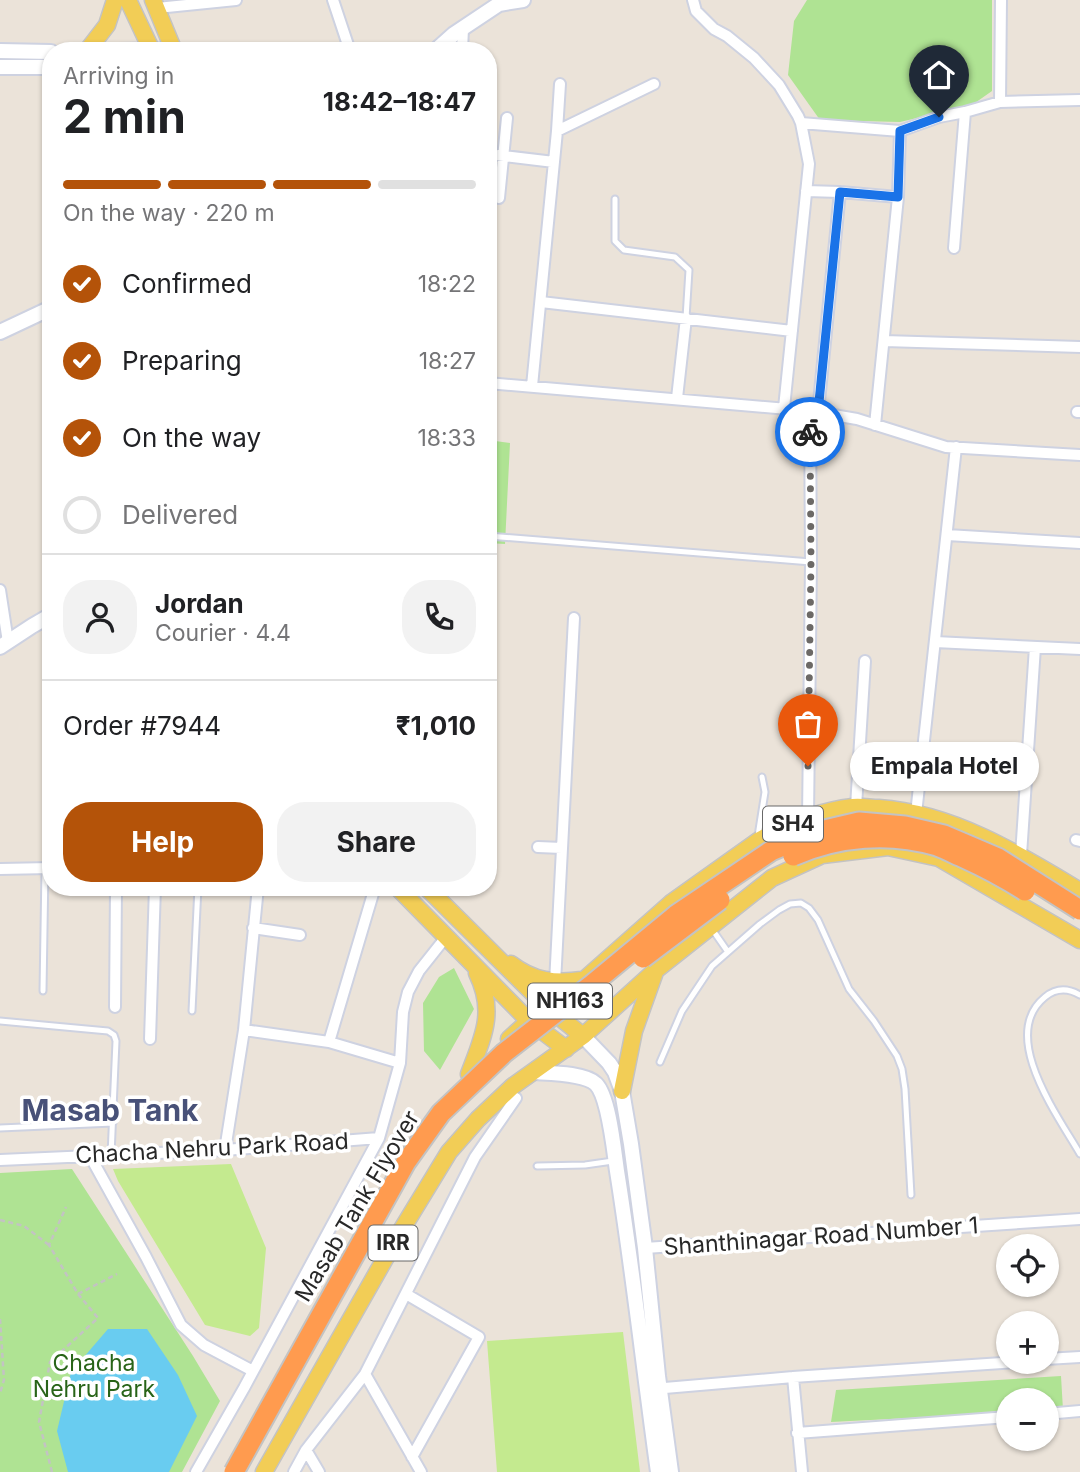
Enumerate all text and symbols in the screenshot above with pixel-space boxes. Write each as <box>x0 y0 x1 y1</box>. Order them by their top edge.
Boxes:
pin <box>909 45 969 117</box>
icon: home <box>920 56 958 94</box>
text: Arriving in <box>63 62 174 90</box>
text: 18:42–18:47 <box>323 86 476 117</box>
text: 2 min <box>63 88 186 144</box>
text: On the way · 220 m <box>63 199 275 227</box>
icon: check <box>63 265 101 303</box>
text: Confirmed <box>122 268 252 299</box>
text: 18:22 <box>418 270 476 298</box>
icon: check <box>63 342 101 380</box>
text: Preparing <box>122 345 242 376</box>
text: 18:27 <box>419 347 476 375</box>
courier <box>775 397 845 467</box>
icon: bike <box>791 413 829 451</box>
icon: check <box>63 419 101 457</box>
text: On the way <box>122 422 261 453</box>
text: 18:33 <box>417 424 476 452</box>
text: Delivered <box>122 499 238 530</box>
button: person <box>63 580 137 654</box>
button: phone <box>402 580 476 654</box>
text: Jordan <box>155 588 244 619</box>
text: Courier · 4.4 <box>155 619 291 647</box>
pin <box>778 694 838 766</box>
icon: bag <box>789 705 827 743</box>
text: Order #7944 <box>63 710 221 741</box>
text: ₹1,010 <box>396 710 476 741</box>
callout: Empala Hotel <box>850 742 1039 790</box>
text: Empala Hotel <box>871 752 1018 780</box>
button: Help <box>63 802 263 882</box>
button: Share <box>277 802 476 882</box>
road number: SH4 <box>763 806 823 842</box>
road number: NH163 <box>528 984 612 1018</box>
district label: Masab Tank <box>22 1092 199 1128</box>
street label: Masab Tank Flyover <box>289 1105 425 1307</box>
street label: Chacha Nehru Park Road <box>75 1127 349 1169</box>
street label: Shanthinagar Road Number 1 <box>663 1211 979 1261</box>
road number: IRR <box>368 1226 418 1260</box>
map controls <box>996 1234 1059 1451</box>
button: locate <box>996 1234 1059 1297</box>
button: + <box>996 1311 1059 1374</box>
park label: Chacha Nehru Park <box>33 1349 156 1403</box>
button: − <box>996 1388 1059 1451</box>

